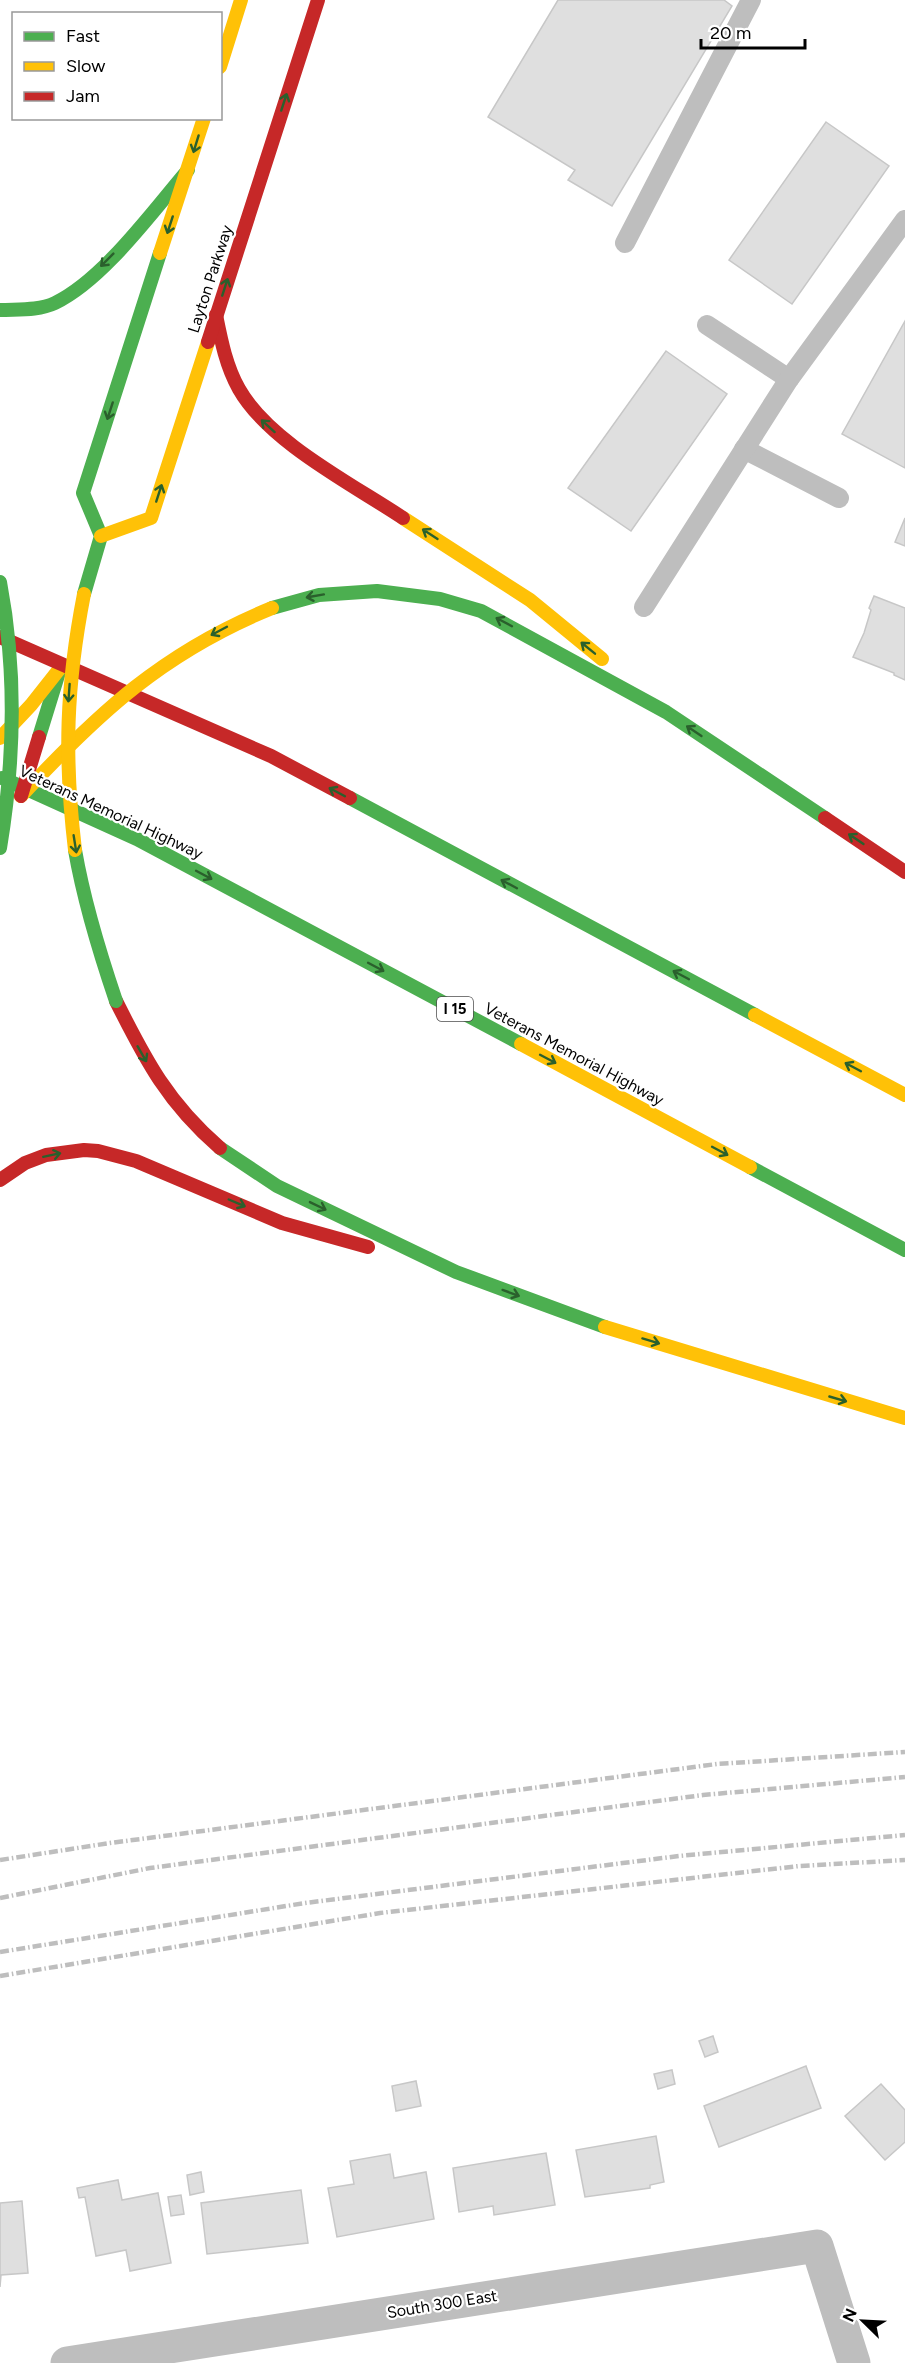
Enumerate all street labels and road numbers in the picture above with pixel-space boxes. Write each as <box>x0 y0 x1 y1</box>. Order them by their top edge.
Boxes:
street label: Layton Parkway <box>184 222 237 335</box>
street label: Veterans Memorial Highway <box>16 761 206 863</box>
road number: I 15 <box>437 997 473 1021</box>
street label: Veterans Memorial Highway <box>481 999 667 1110</box>
street label: South 300 East <box>386 2286 498 2322</box>

